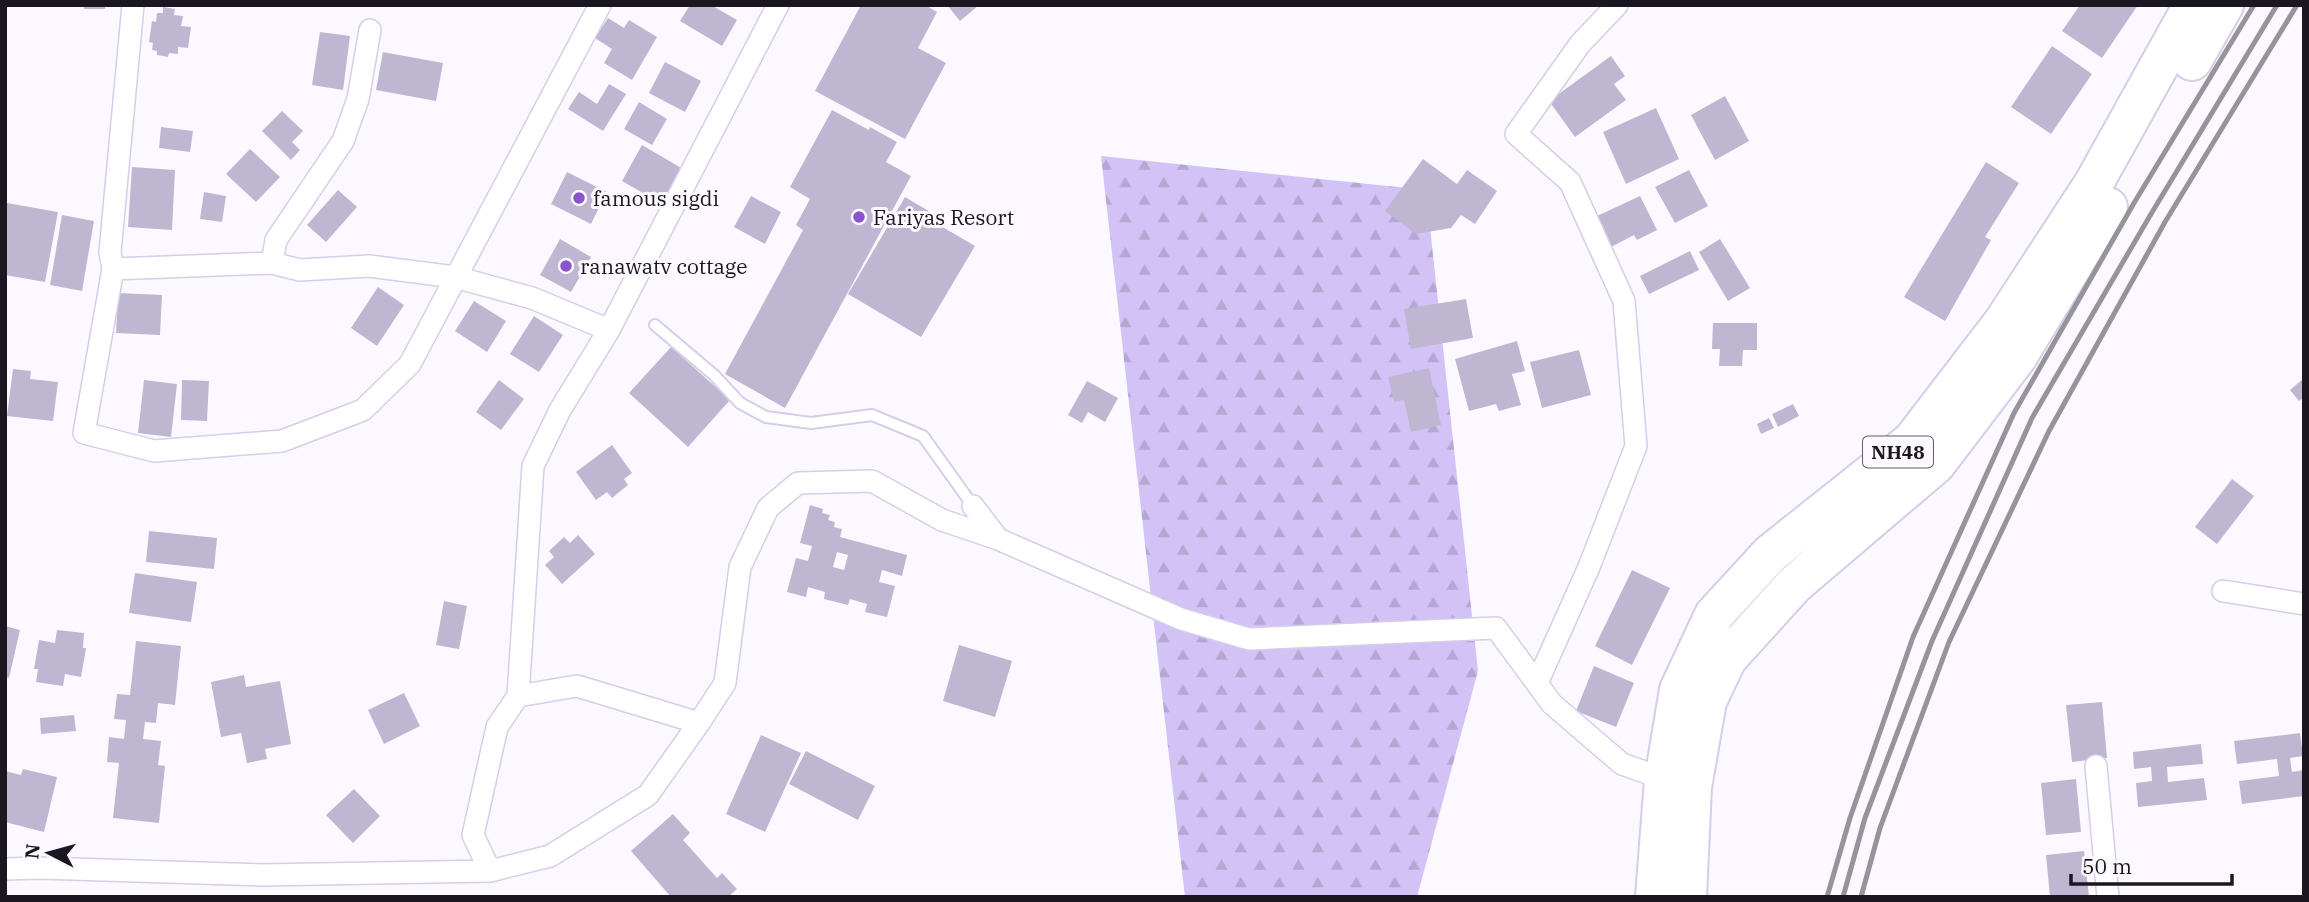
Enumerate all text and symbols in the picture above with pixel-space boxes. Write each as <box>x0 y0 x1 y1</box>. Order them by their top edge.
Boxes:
place label: famous sigdi <box>593 184 719 212</box>
marker: famous sigdi <box>571 190 587 206</box>
place label: Fariyas Resort <box>873 203 1014 231</box>
marker: Fariyas Resort <box>851 209 867 225</box>
place label: ranawatv cottage <box>580 252 747 280</box>
marker: ranawatv cottage <box>558 258 574 274</box>
road number: NH48 <box>1863 436 1933 467</box>
north arrow <box>14 818 84 888</box>
text: N <box>19 842 45 860</box>
scale bar <box>2071 842 2232 886</box>
text: 50 m <box>2082 852 2132 880</box>

